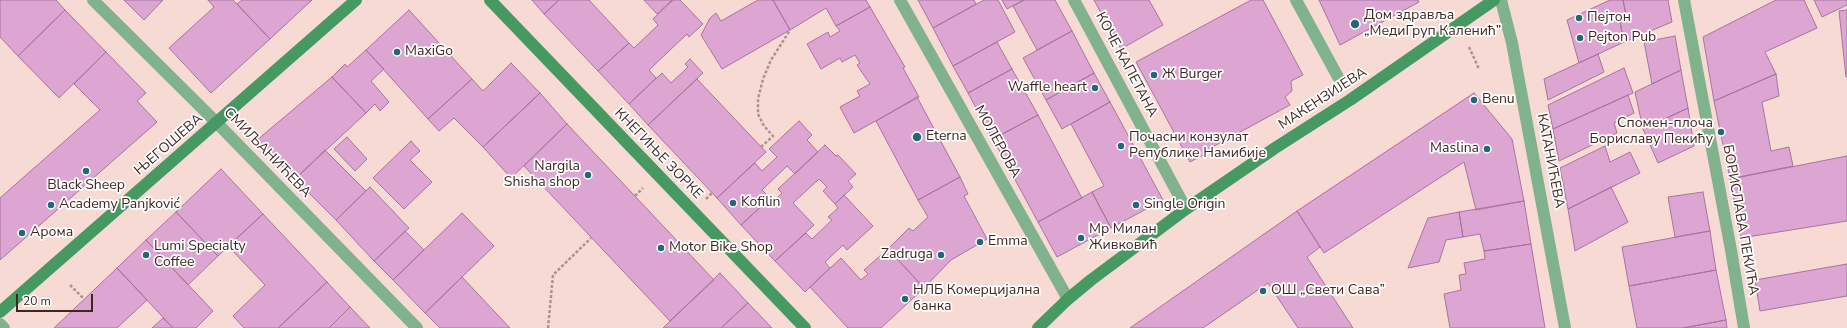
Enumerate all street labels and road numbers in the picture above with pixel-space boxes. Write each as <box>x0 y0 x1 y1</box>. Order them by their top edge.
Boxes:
street label: КОЧЕ КАПЕТАНА <box>1091 10 1161 120</box>
street label: МАКЕНЗИЈЕВА <box>1276 64 1370 134</box>
street label: МОЛЕРОВА <box>970 103 1024 181</box>
street label: СМИЉАНИЋЕВА <box>220 105 314 201</box>
street label: КНЕГИЊЕ ЗОРКЕ <box>610 105 706 203</box>
street label: ЊЕГОШЕВА <box>131 111 207 179</box>
street label: КАТАНИЋЕВА <box>1533 112 1567 210</box>
street label: БОРИСЛАВА ПЕКИЋА <box>1718 143 1762 297</box>

